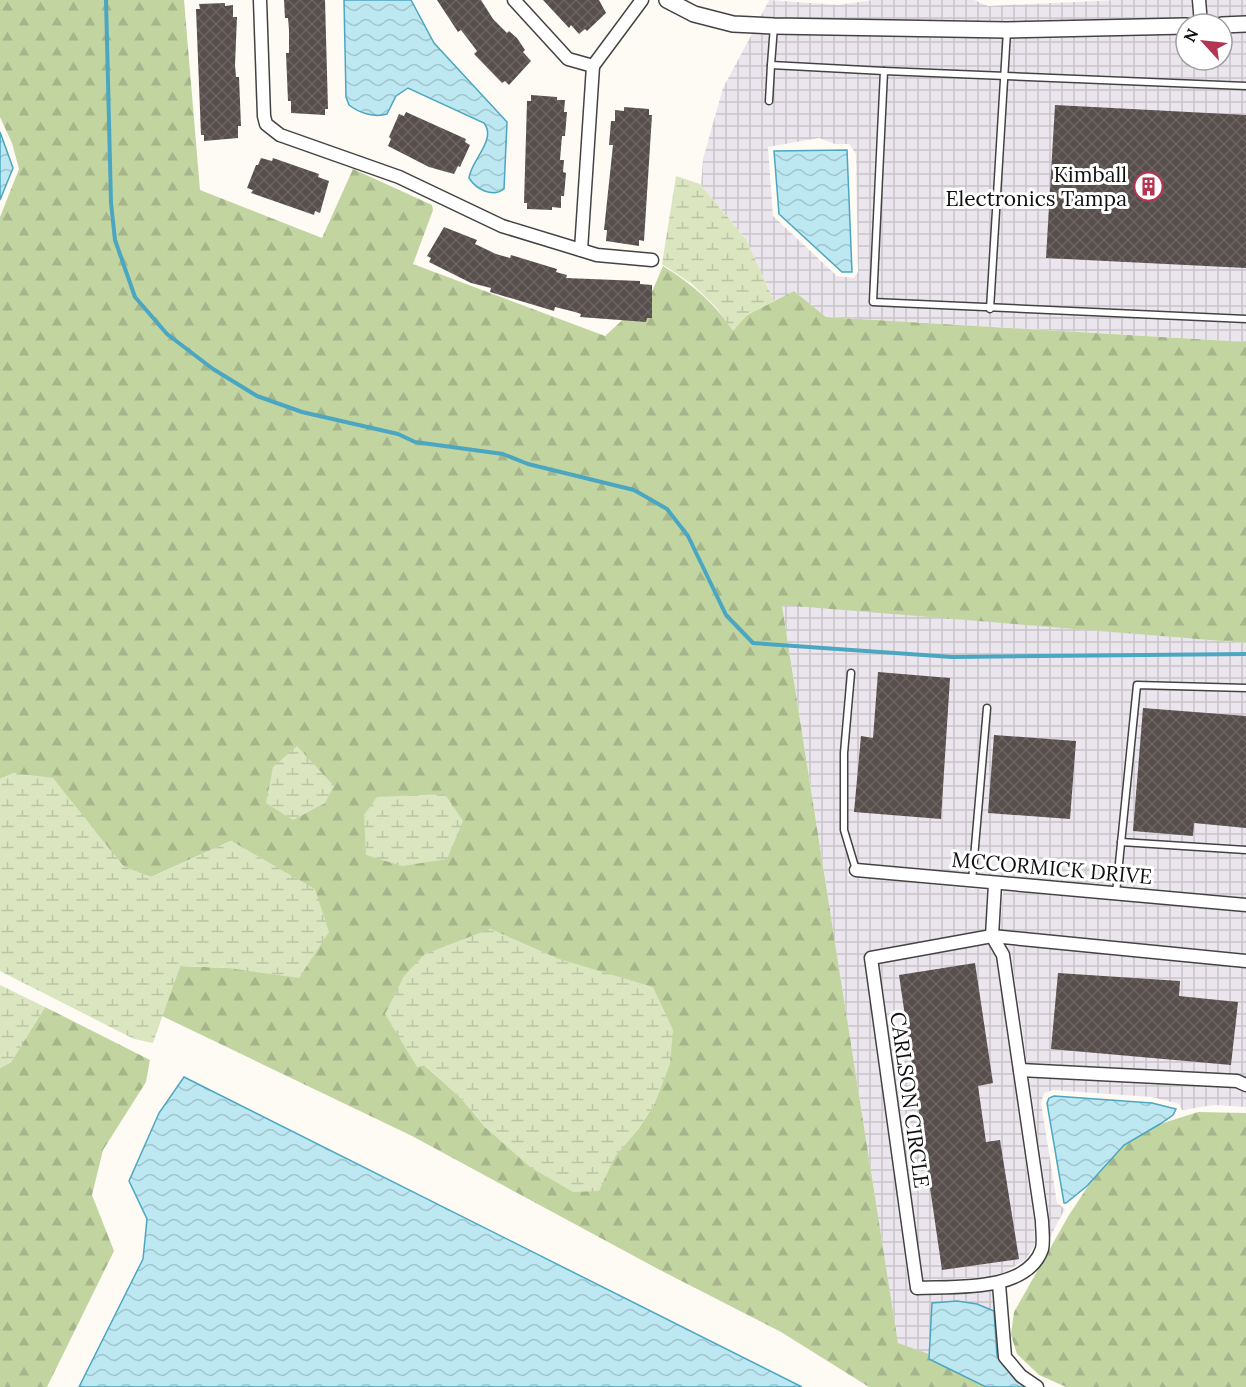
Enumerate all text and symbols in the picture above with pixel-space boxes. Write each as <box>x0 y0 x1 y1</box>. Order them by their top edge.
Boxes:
north arrow <box>1174 12 1234 72</box>
text: N <box>1179 25 1202 45</box>
place label: Kimball Electronics Tampa <box>946 161 1127 212</box>
building icon: Kimball Electronics Tampa <box>1132 170 1164 202</box>
street label: MCCORMICK DRIVE <box>951 846 1153 890</box>
street label: CARLSON CIRCLE <box>884 1010 936 1190</box>

